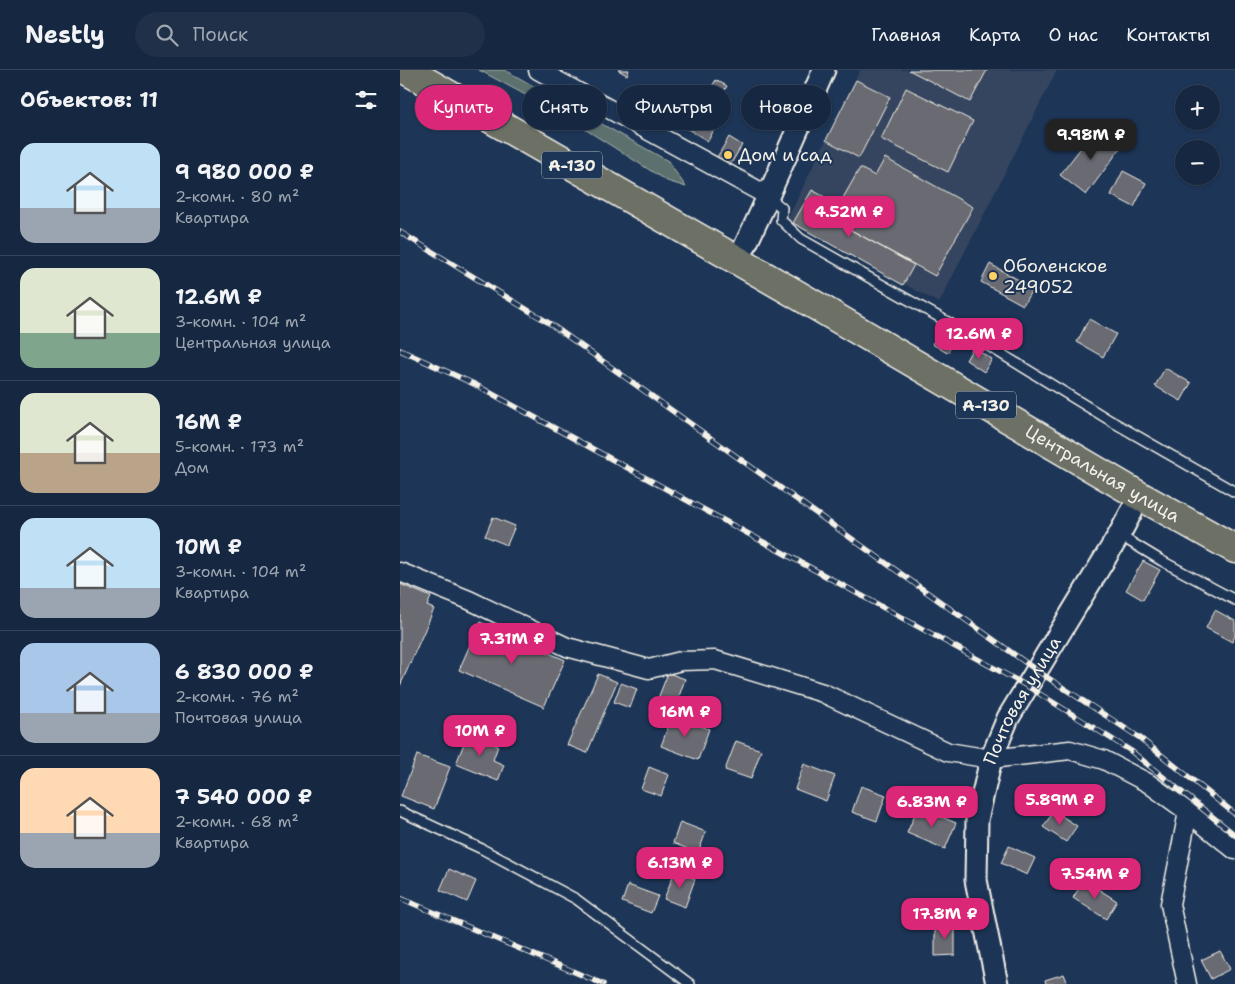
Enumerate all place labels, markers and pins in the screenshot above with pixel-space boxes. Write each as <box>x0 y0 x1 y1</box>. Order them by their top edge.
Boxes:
pin: 9.98M ₽ <box>1045 118 1137 161</box>
place label: Дом и сад <box>738 143 832 167</box>
marker: Дом и сад <box>722 149 734 161</box>
pin: 4.52M ₽ <box>803 196 895 238</box>
place label: Оболенское 249052 <box>1003 254 1107 299</box>
marker: Оболенское 249052 <box>987 270 999 282</box>
pin: 12.6M ₽ <box>933 318 1025 360</box>
pin: 7.31M ₽ <box>466 622 558 665</box>
pin: 16M ₽ <box>650 696 720 738</box>
pin: 10M ₽ <box>445 714 515 757</box>
pin: 5.89M ₽ <box>1014 784 1106 826</box>
pin: 6.83M ₽ <box>886 786 978 828</box>
pin: 6.13M ₽ <box>634 846 726 889</box>
pin: 7.54M ₽ <box>1049 858 1141 900</box>
pin: 17.8M ₽ <box>899 898 991 940</box>

